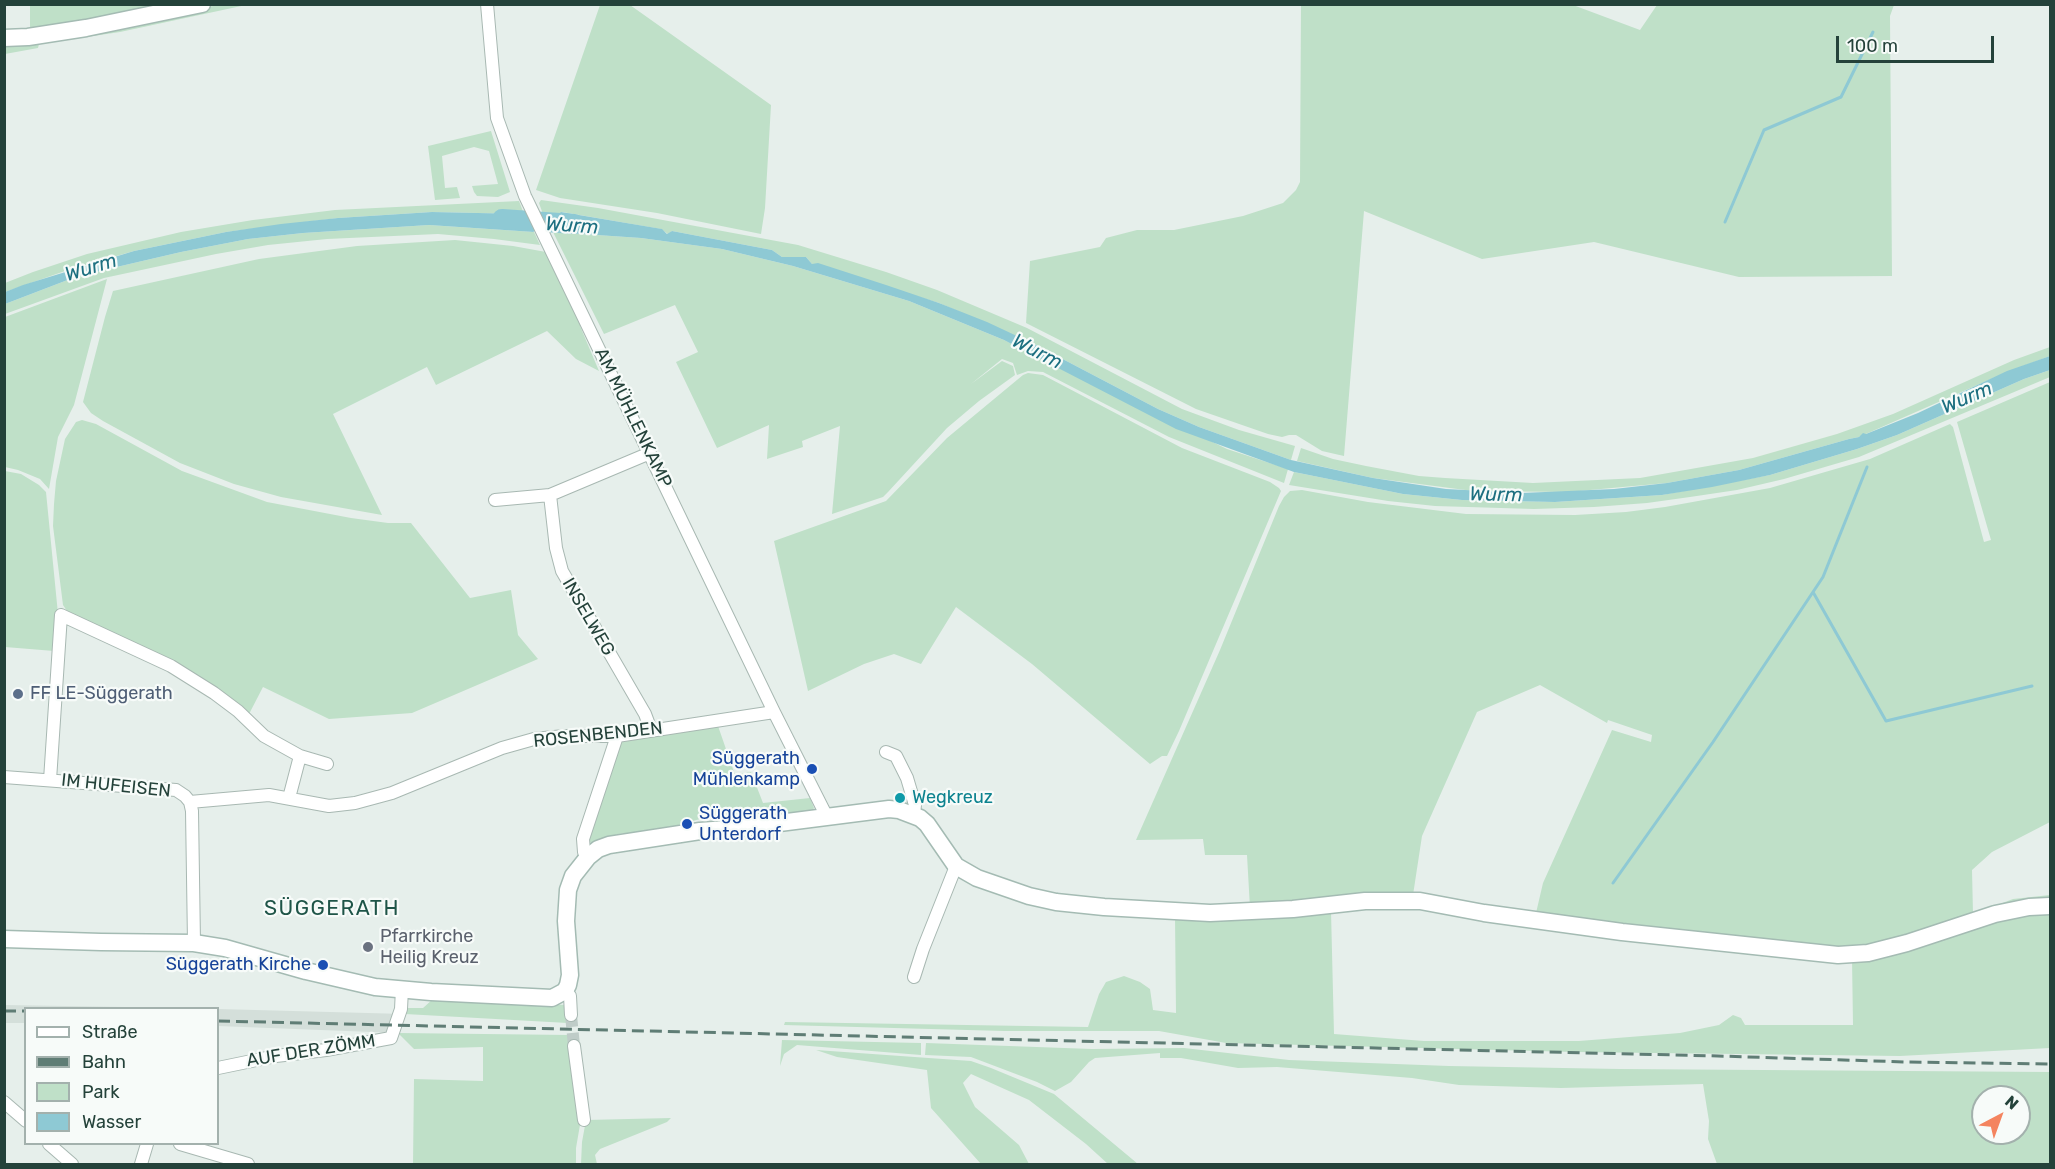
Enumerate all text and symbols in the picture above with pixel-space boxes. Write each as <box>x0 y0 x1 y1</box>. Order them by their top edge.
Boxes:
scale bar <box>1839 24 1996 62</box>
text: 100 m <box>1847 35 1898 57</box>
water label: Wurm <box>545 212 599 240</box>
water label: Wurm <box>62 249 120 287</box>
water label: Wurm <box>1008 329 1066 375</box>
street label: AM MÜHLENKAMP <box>590 345 676 491</box>
water label: Wurm <box>1938 377 1996 419</box>
water label: Wurm <box>1469 483 1523 507</box>
street label: INSELWEG <box>557 574 619 660</box>
place label: FF LE-Süggerath <box>30 683 173 705</box>
marker: FF LE-Süggerath <box>11 687 25 701</box>
street label: ROSENBENDEN <box>532 717 664 753</box>
place label: Süggerath Mühlenkamp <box>693 748 800 790</box>
marker: Süggerath Mühlenkamp <box>805 762 819 776</box>
street label: IM HUFEISEN <box>60 770 172 802</box>
place label: Wegkreuz <box>912 787 993 809</box>
marker: Wegkreuz <box>893 791 907 805</box>
place label: Süggerath Unterdorf <box>699 803 787 846</box>
marker: Süggerath Unterdorf <box>680 817 694 831</box>
district label: SÜGGERATH <box>264 896 400 922</box>
place label: Pfarrkirche Heilig Kreuz <box>380 926 479 968</box>
marker: Pfarrkirche Heilig Kreuz <box>361 940 375 954</box>
place label: Süggerath Kirche <box>166 954 311 976</box>
marker: Süggerath Kirche <box>316 958 330 972</box>
legend <box>24 1007 219 1145</box>
text: Straße <box>82 1021 138 1043</box>
street label: AUF DER ZÖMM <box>245 1030 377 1072</box>
text: Bahn <box>82 1051 126 1073</box>
text: Park <box>82 1081 119 1103</box>
north arrow <box>1971 1085 2031 1145</box>
text: N <box>2001 1092 2022 1113</box>
text: Wasser <box>82 1111 141 1133</box>

